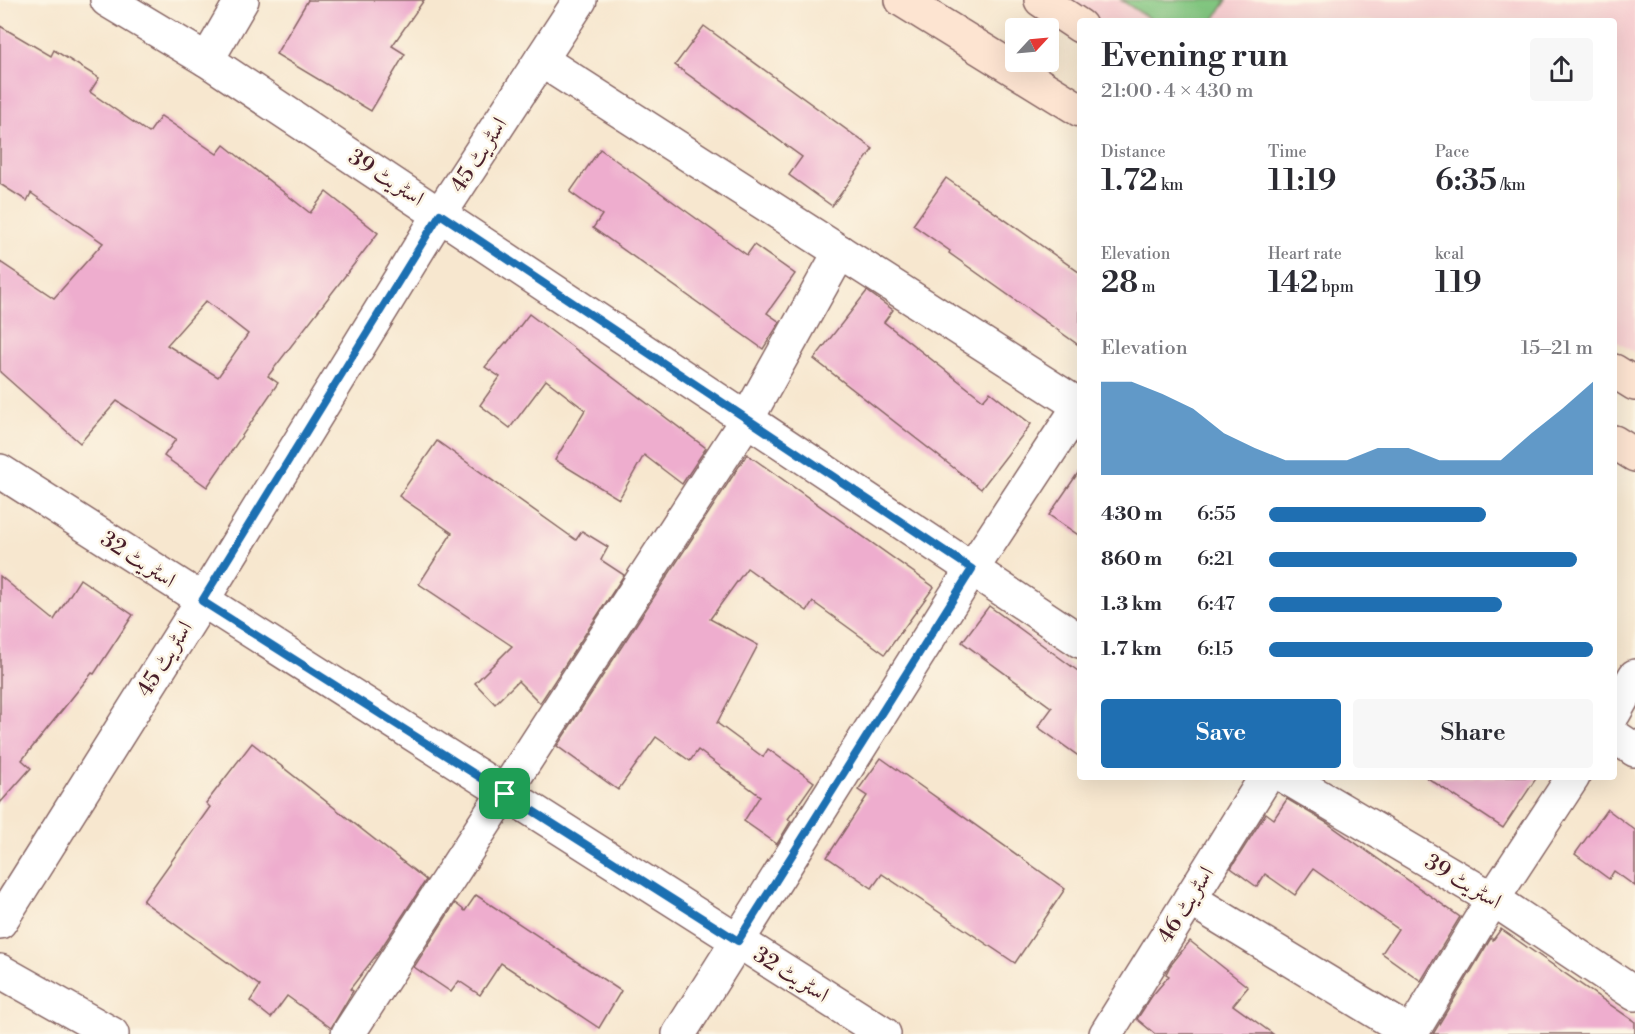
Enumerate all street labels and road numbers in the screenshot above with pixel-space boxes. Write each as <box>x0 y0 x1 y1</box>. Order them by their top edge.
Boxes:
street label: اسٹریٹ 45 <box>445 112 513 198</box>
street label: اسٹریٹ 39 <box>343 144 429 212</box>
street label: اسٹریٹ 32 <box>95 526 181 594</box>
street label: اسٹریٹ 45 <box>131 616 199 702</box>
street label: اسٹریٹ 39 <box>1420 849 1506 915</box>
street label: اسٹریٹ 46 <box>1152 862 1220 948</box>
street label: اسٹریٹ 32 <box>748 941 834 1009</box>

